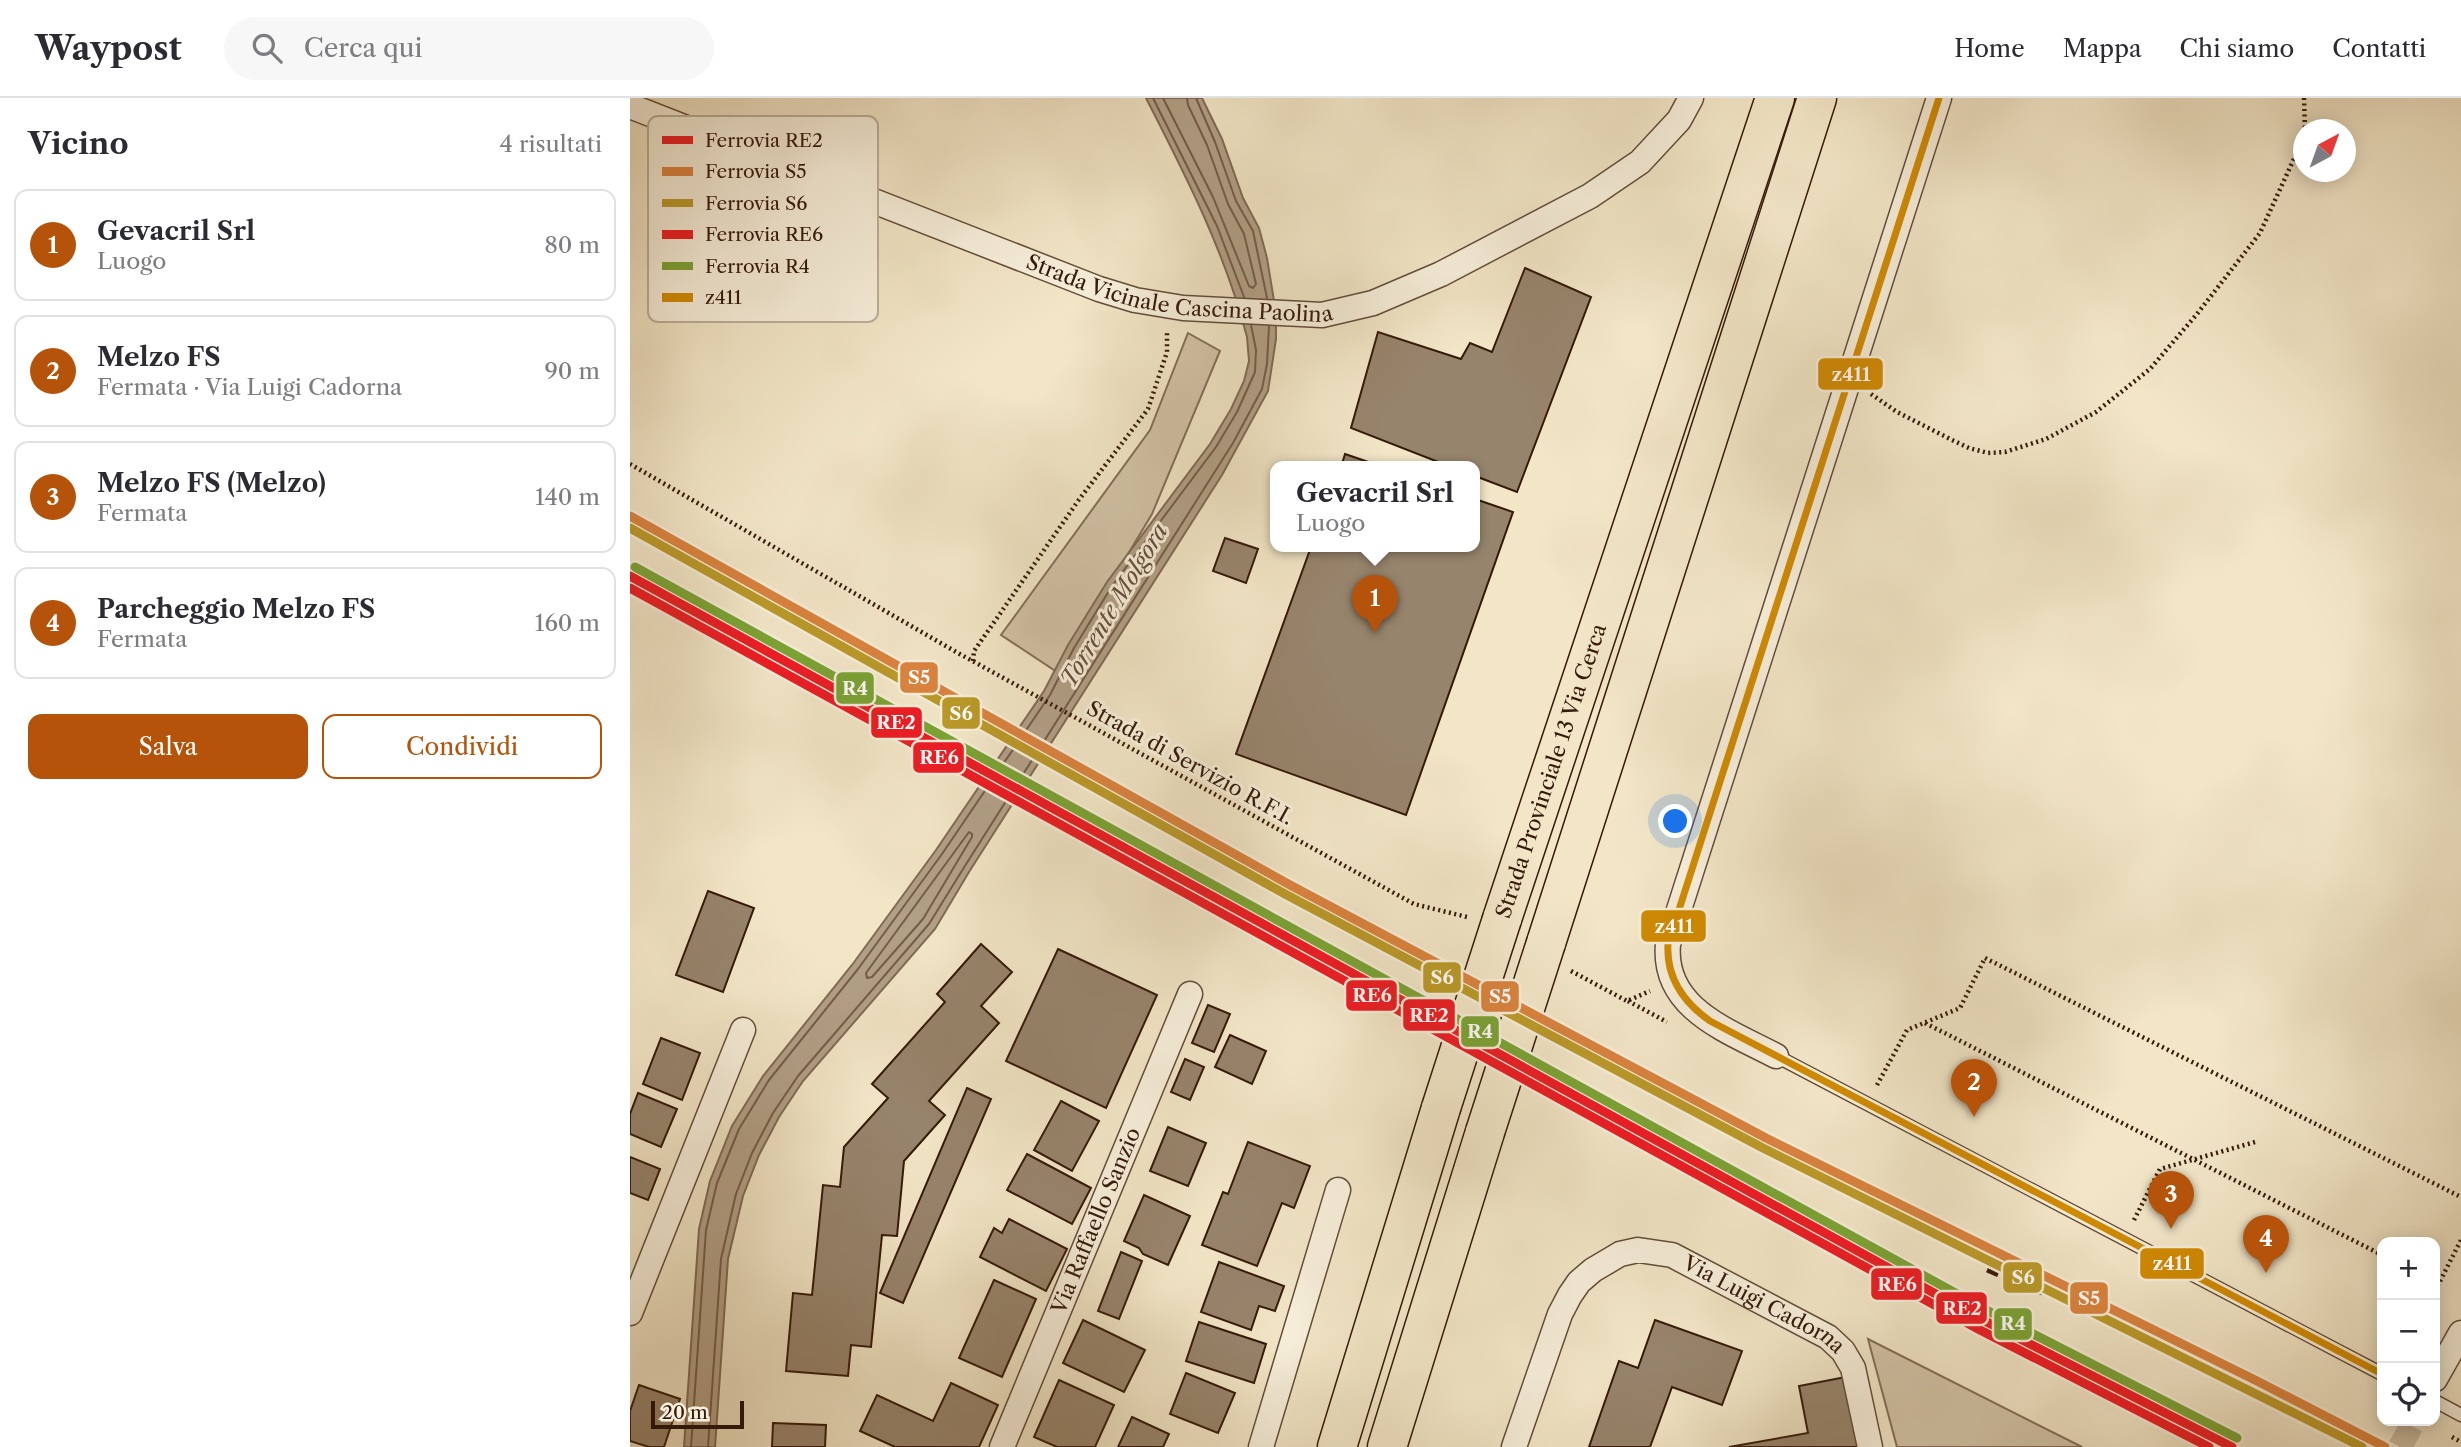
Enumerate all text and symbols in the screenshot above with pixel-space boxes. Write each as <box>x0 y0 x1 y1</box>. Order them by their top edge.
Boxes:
search box <box>224 17 714 80</box>
text: Waypost <box>35 28 182 69</box>
icon: search <box>248 29 286 67</box>
text: Cerca qui <box>304 32 423 64</box>
text: Home <box>1954 34 2025 63</box>
text: Mappa <box>2063 34 2142 63</box>
text: Chi siamo <box>2180 34 2294 63</box>
text: Contatti <box>2332 34 2426 63</box>
legend <box>648 116 878 322</box>
north arrow <box>2293 119 2356 182</box>
text: Vicino <box>28 125 128 162</box>
text: Ferrovia RE2 <box>705 129 823 152</box>
text: 4 risultati <box>499 130 602 158</box>
text: Ferrovia S5 <box>705 160 807 183</box>
text: Ferrovia S6 <box>705 192 807 215</box>
text: Gevacril Srl <box>97 215 255 247</box>
text: Ferrovia RE6 <box>705 223 823 246</box>
text: 1 <box>48 231 58 259</box>
text: 80 m <box>544 231 600 259</box>
text: Luogo <box>97 247 166 275</box>
street label: Strada Vicinale Cascina Paolina <box>1023 249 1336 327</box>
text: Ferrovia R4 <box>705 255 810 278</box>
text: z411 <box>705 286 742 309</box>
text: Melzo FS <box>97 341 221 373</box>
text: 2 <box>46 357 60 385</box>
text: 90 m <box>544 357 600 385</box>
line badge: z411 <box>1817 357 1884 391</box>
text: z411 <box>1831 363 1871 386</box>
text: Fermata · Via Luigi Cadorna <box>97 373 402 401</box>
popup <box>1270 461 1480 552</box>
text: Melzo FS (Melzo) <box>97 467 326 499</box>
text: Gevacril Srl <box>1296 477 1454 509</box>
text: 3 <box>47 483 60 511</box>
text: 140 m <box>535 483 600 511</box>
text: Fermata <box>97 499 187 527</box>
text: Luogo <box>1296 509 1365 537</box>
water label: Torrente Molgora <box>1054 518 1174 692</box>
pin: 1 <box>1352 575 1398 633</box>
text: Parcheggio Melzo FS <box>97 593 375 625</box>
text: 4 <box>46 609 60 637</box>
text: 160 m <box>535 609 600 637</box>
street label: Strada Provinciale 13 Via Cerca <box>1490 619 1612 921</box>
text: Fermata <box>97 625 187 653</box>
line badge: S5 <box>899 661 939 694</box>
text: S5 <box>908 666 930 689</box>
line badge: R4 <box>835 671 875 705</box>
text: R4 <box>842 677 868 700</box>
street label: Strada di Servizio R.F.I. <box>1083 695 1298 830</box>
line badge: S6 <box>941 696 981 730</box>
text: S6 <box>949 702 973 725</box>
line badge: RE2 <box>870 706 923 739</box>
text: RE2 <box>876 711 916 734</box>
button: Salva <box>28 714 308 779</box>
button: Condividi <box>322 714 602 779</box>
line badge: RE6 <box>912 741 965 774</box>
text: RE6 <box>919 746 959 769</box>
your location <box>1658 804 1692 838</box>
line badge: z411 <box>1640 909 1707 943</box>
text: z411 <box>1654 915 1694 938</box>
line badge: S6 <box>1422 961 1462 994</box>
text: S6 <box>1430 966 1454 989</box>
line badge: RE6 <box>1345 979 1398 1012</box>
line badge: S5 <box>1480 980 1520 1013</box>
text: RE6 <box>1352 984 1392 1007</box>
text: S5 <box>1489 985 1511 1008</box>
line badge: RE2 <box>1402 998 1456 1032</box>
text: RE2 <box>1409 1004 1449 1027</box>
line badge: R4 <box>1460 1015 1500 1048</box>
text: R4 <box>1467 1020 1493 1043</box>
pin: 2 <box>1951 1059 1997 1117</box>
street label: Via Raffaello Sanzio <box>1045 1124 1145 1318</box>
pin: 3 <box>2148 1171 2194 1229</box>
pin: 4 <box>2243 1215 2289 1273</box>
map controls <box>2377 1237 2440 1426</box>
button: + <box>2377 1237 2440 1300</box>
line badge: z411 <box>2139 1247 2205 1280</box>
street label: Via Luigi Cadorna <box>1678 1250 1851 1359</box>
text: z411 <box>2152 1252 2192 1275</box>
line badge: S6 <box>2002 1261 2043 1294</box>
text: S6 <box>2011 1266 2035 1289</box>
line badge: RE6 <box>1870 1267 1923 1301</box>
text: RE6 <box>1877 1273 1917 1296</box>
line badge: S5 <box>2069 1281 2109 1315</box>
text: S5 <box>2078 1287 2100 1310</box>
line badge: RE2 <box>1935 1291 1988 1325</box>
text: RE2 <box>1942 1297 1982 1320</box>
button: − <box>2377 1300 2440 1363</box>
line badge: R4 <box>1993 1307 2033 1341</box>
text: R4 <box>2000 1312 2026 1335</box>
button: locate <box>2377 1363 2440 1426</box>
scale bar <box>651 1398 744 1430</box>
text: 20 m <box>662 1401 708 1424</box>

